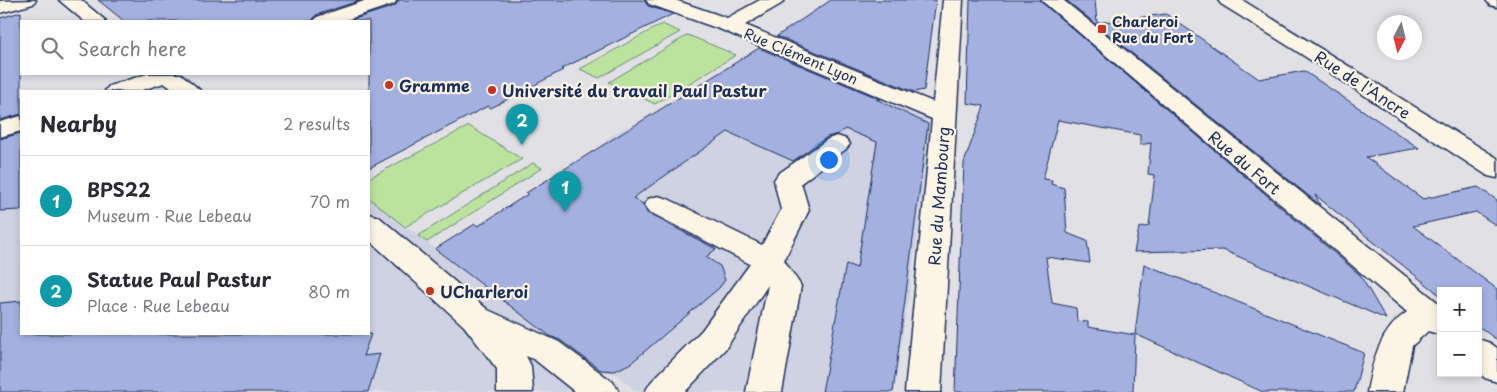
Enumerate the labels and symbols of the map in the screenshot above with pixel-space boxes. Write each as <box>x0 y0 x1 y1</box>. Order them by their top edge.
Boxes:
place label: Charleroi Rue du Fort <box>1112 11 1194 48</box>
north arrow <box>1377 15 1422 60</box>
street label: Rue Clément Lyon <box>741 23 861 89</box>
marker: Charleroi Rue du Fort <box>1096 23 1108 35</box>
street label: Rue de l'Ancre <box>1310 44 1416 124</box>
place label: Gramme <box>399 73 470 97</box>
place label: Université du travail Paul Pastur <box>502 78 767 102</box>
marker: Gramme <box>383 79 395 91</box>
marker: Université du travail Paul Pastur <box>486 84 498 96</box>
pin: 2 <box>506 104 538 145</box>
street label: Rue du Fort <box>1203 124 1287 200</box>
street label: Rue du Mambourg <box>921 126 955 266</box>
your location <box>816 147 842 173</box>
pin: 1 <box>549 171 581 212</box>
place label: UCharleroi <box>440 279 529 303</box>
marker: UCharleroi <box>424 285 436 297</box>

